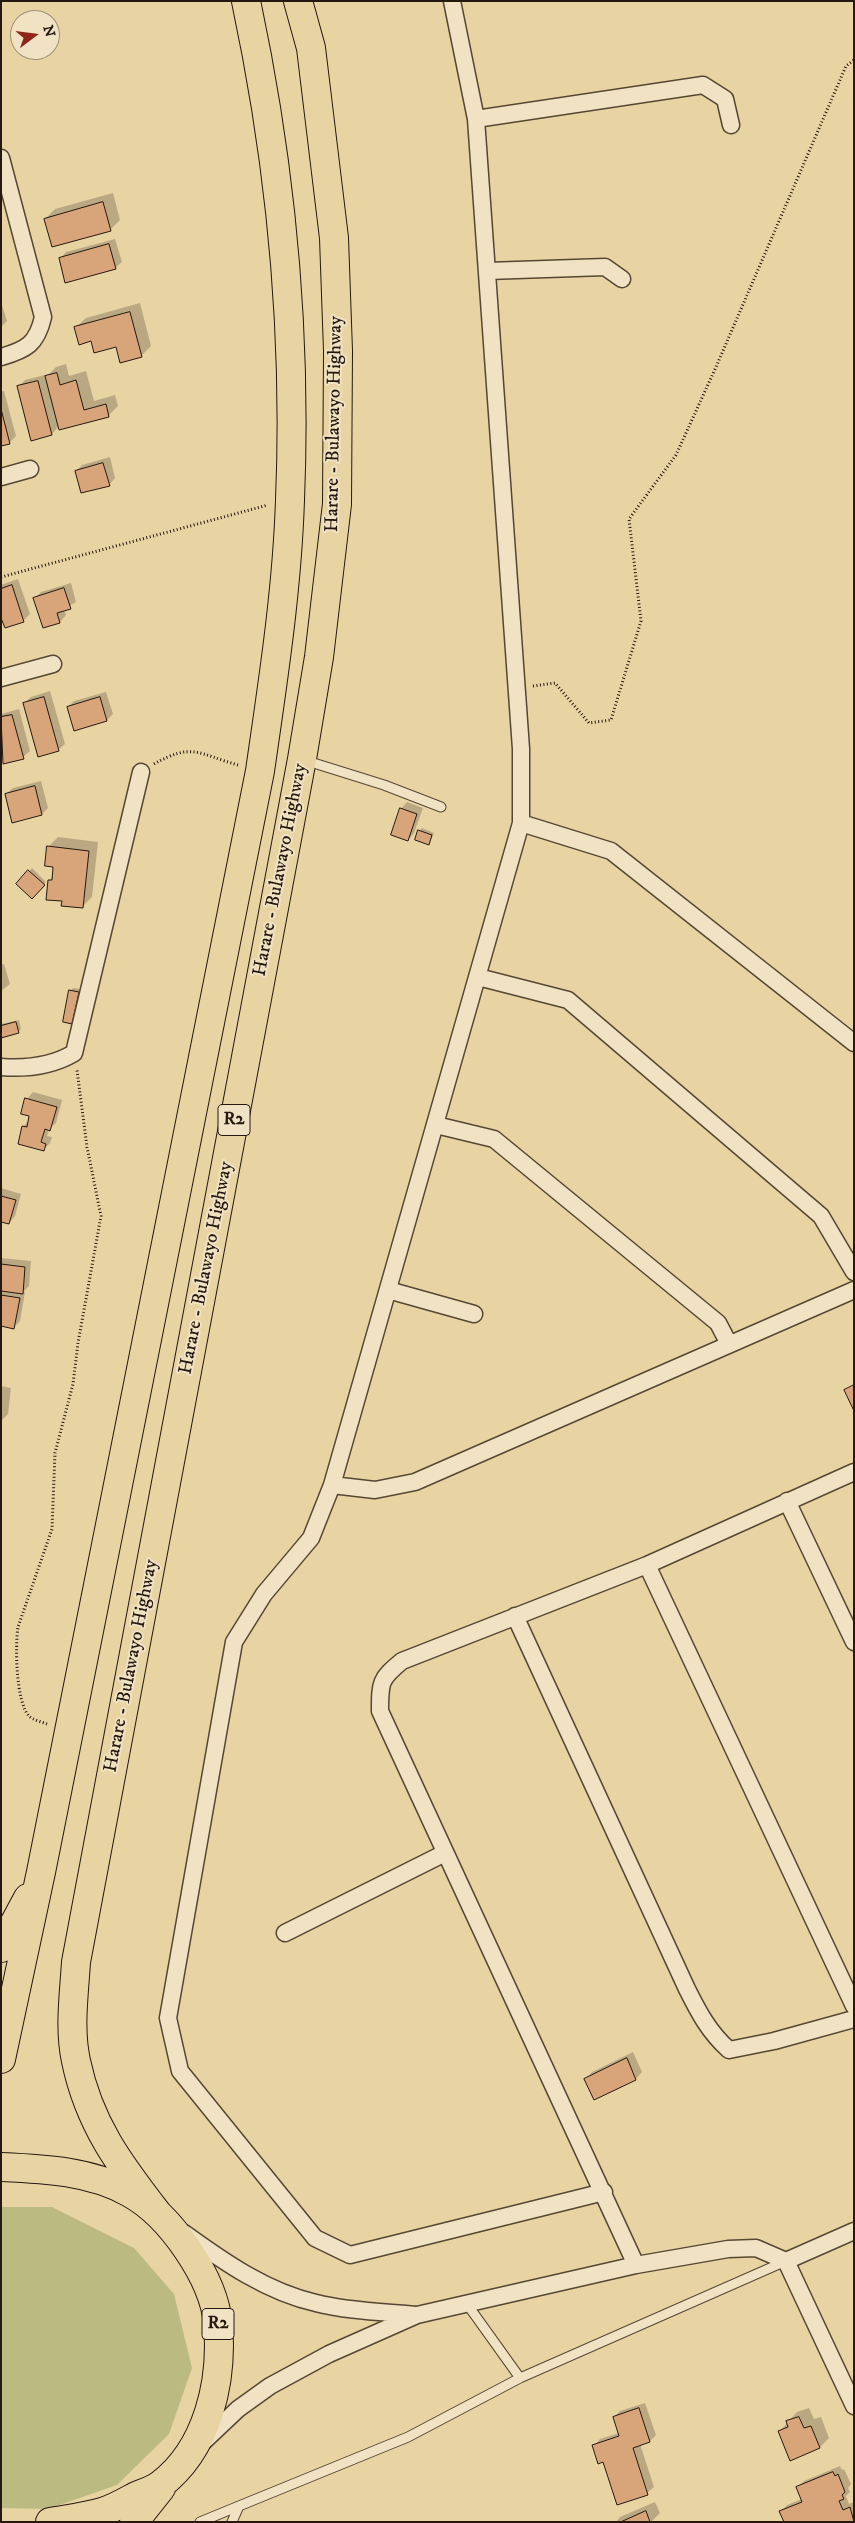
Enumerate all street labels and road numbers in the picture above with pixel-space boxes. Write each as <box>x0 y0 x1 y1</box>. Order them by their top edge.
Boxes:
street label: Harare - Bulawayo Highway <box>322 316 348 532</box>
street label: Harare - Bulawayo Highway <box>249 762 313 978</box>
road number: R2 <box>218 1104 250 1136</box>
street label: Harare - Bulawayo Highway <box>175 1160 239 1376</box>
street label: Harare - Bulawayo Highway <box>100 1558 164 1774</box>
road number: R2 <box>202 2308 234 2340</box>

